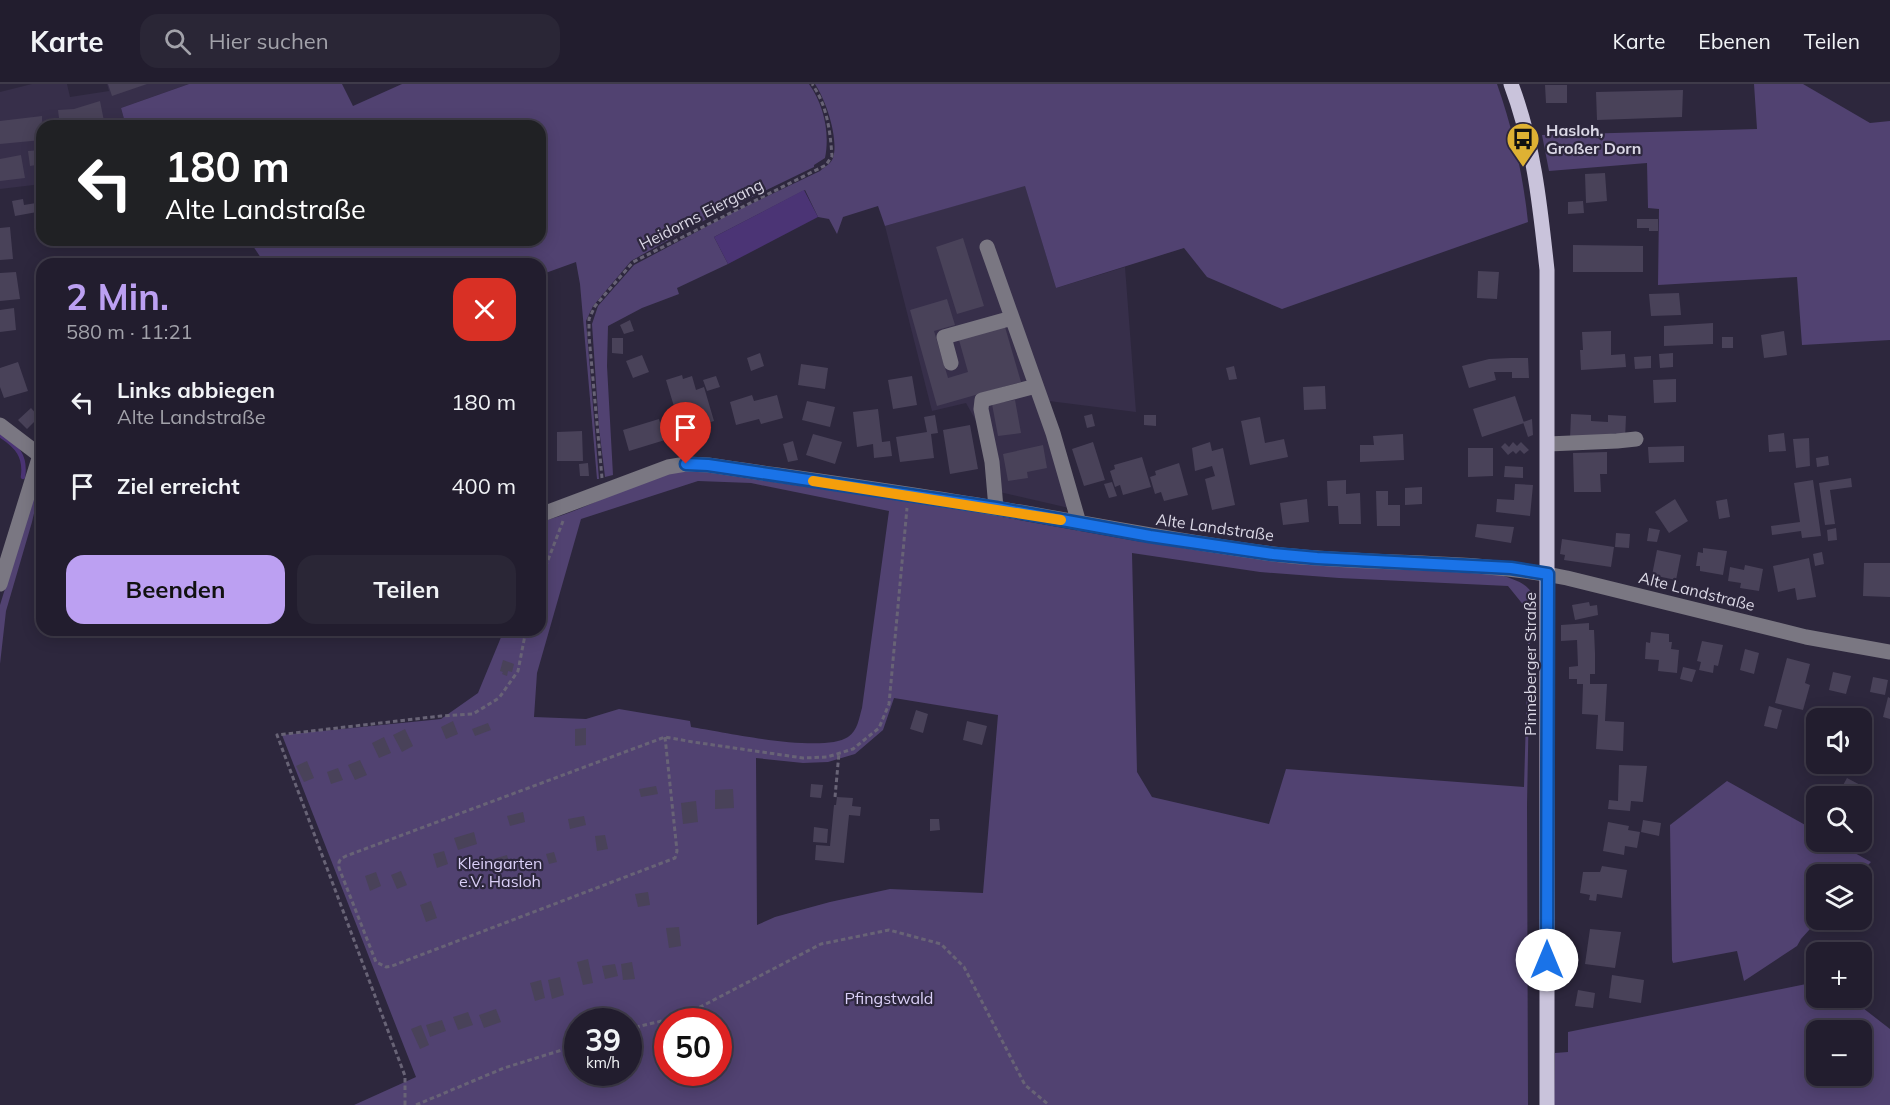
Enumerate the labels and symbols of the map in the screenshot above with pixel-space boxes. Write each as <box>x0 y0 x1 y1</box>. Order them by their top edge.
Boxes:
place label: Hasloh, Großer Dorn <box>1546 120 1641 158</box>
bus stop icon: Hasloh, Großer Dorn <box>1505 121 1541 168</box>
street label: Heidorns Eiergang <box>636 174 766 254</box>
pin <box>660 402 711 464</box>
street label: Alte Landstraße <box>1155 509 1275 545</box>
street label: Alte Landstraße <box>1637 567 1757 615</box>
street label: Pinneberger Straße <box>1520 592 1540 736</box>
park label: Kleingarten e.V. Hasloh <box>458 853 542 891</box>
position arrow <box>1515 928 1579 992</box>
park label: Pfingstwald <box>845 988 933 1008</box>
speed limit sign: 50 <box>654 1008 732 1086</box>

